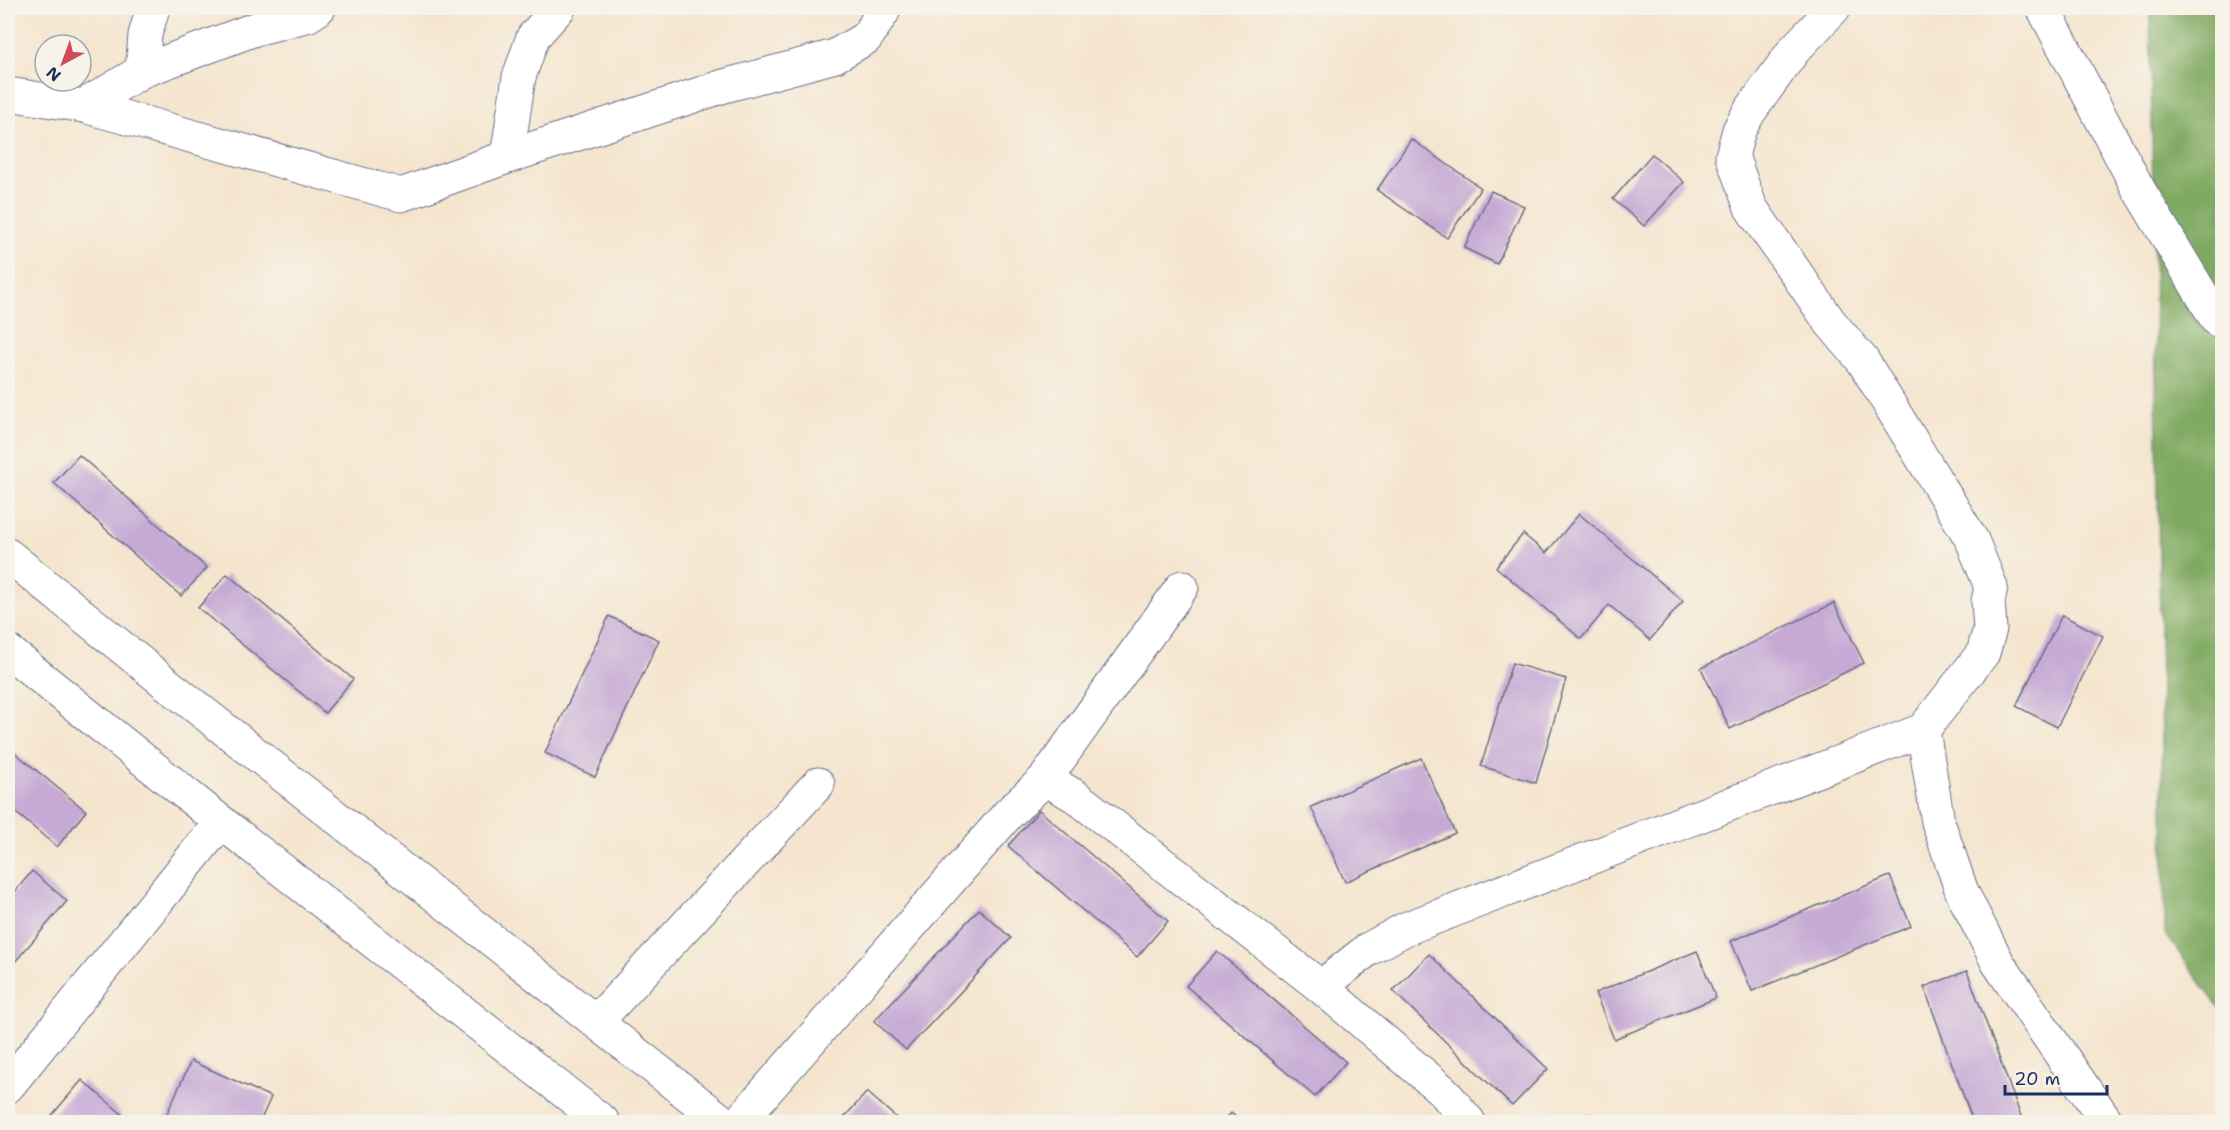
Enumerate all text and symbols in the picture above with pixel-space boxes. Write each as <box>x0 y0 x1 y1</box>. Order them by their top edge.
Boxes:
north arrow <box>33 33 93 93</box>
text: N <box>42 62 65 86</box>
scale bar <box>2005 1058 2107 1096</box>
text: 20 m <box>2014 1067 2060 1091</box>

